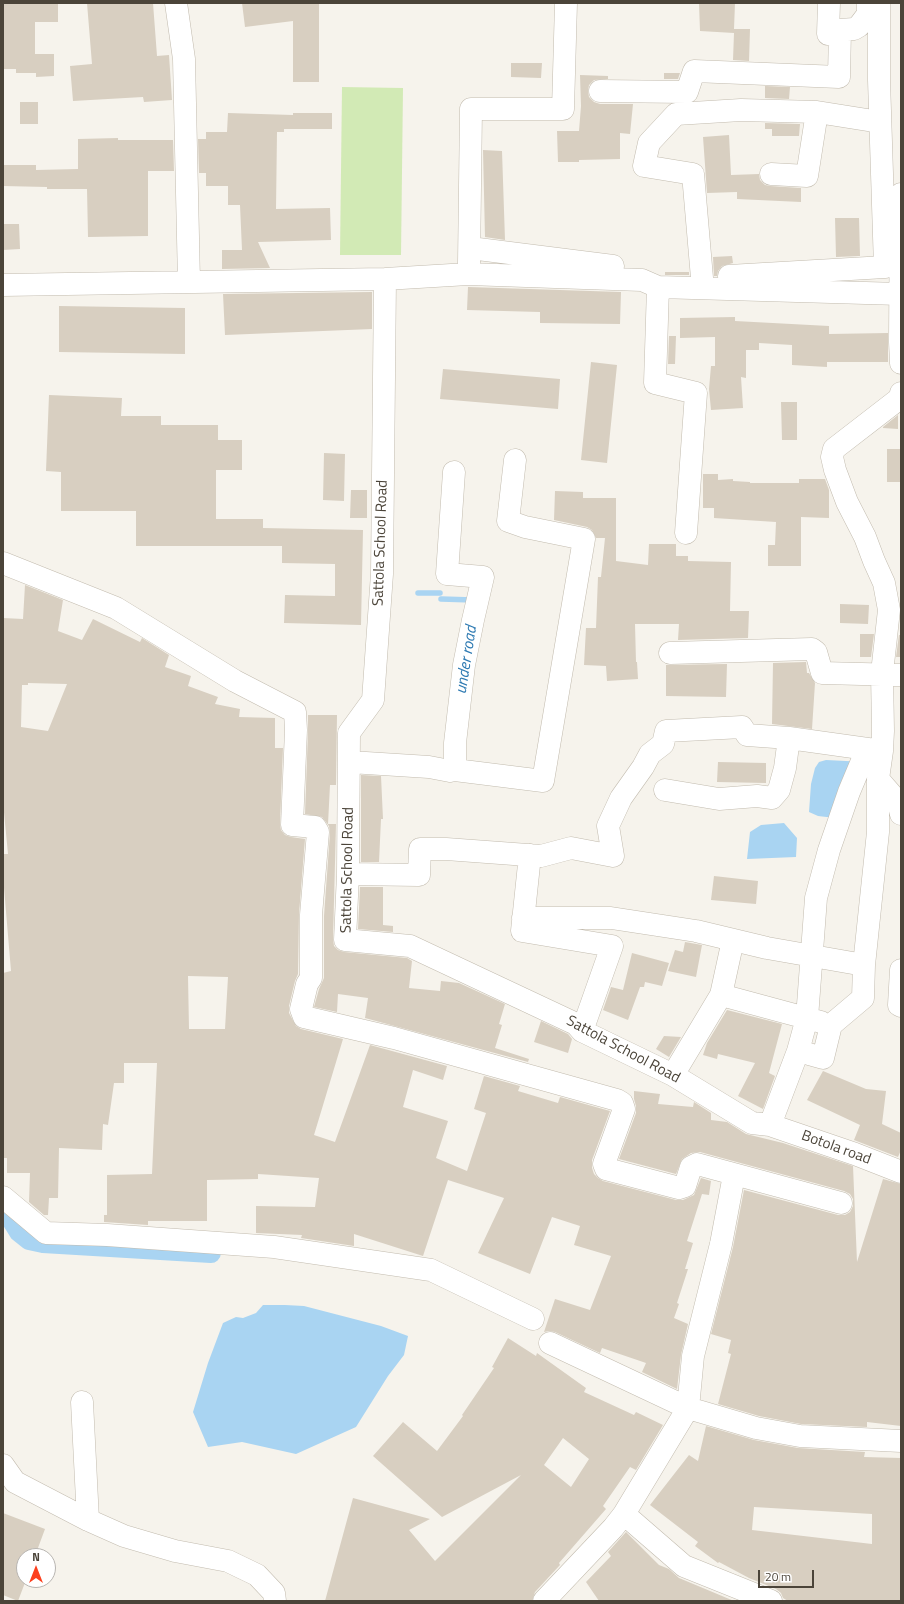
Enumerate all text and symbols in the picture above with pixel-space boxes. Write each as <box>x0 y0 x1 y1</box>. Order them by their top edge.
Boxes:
street label: Sattola School Road <box>370 480 392 606</box>
water label: under road <box>452 625 482 695</box>
street label: Sattola School Road <box>338 807 358 933</box>
street label: Sattola School Road <box>563 1012 683 1088</box>
street label: Botola road <box>799 1127 873 1169</box>
north arrow <box>16 1548 56 1588</box>
text: N <box>32 1549 40 1565</box>
scale bar <box>760 1562 816 1588</box>
text: 20 m <box>765 1567 791 1586</box>

